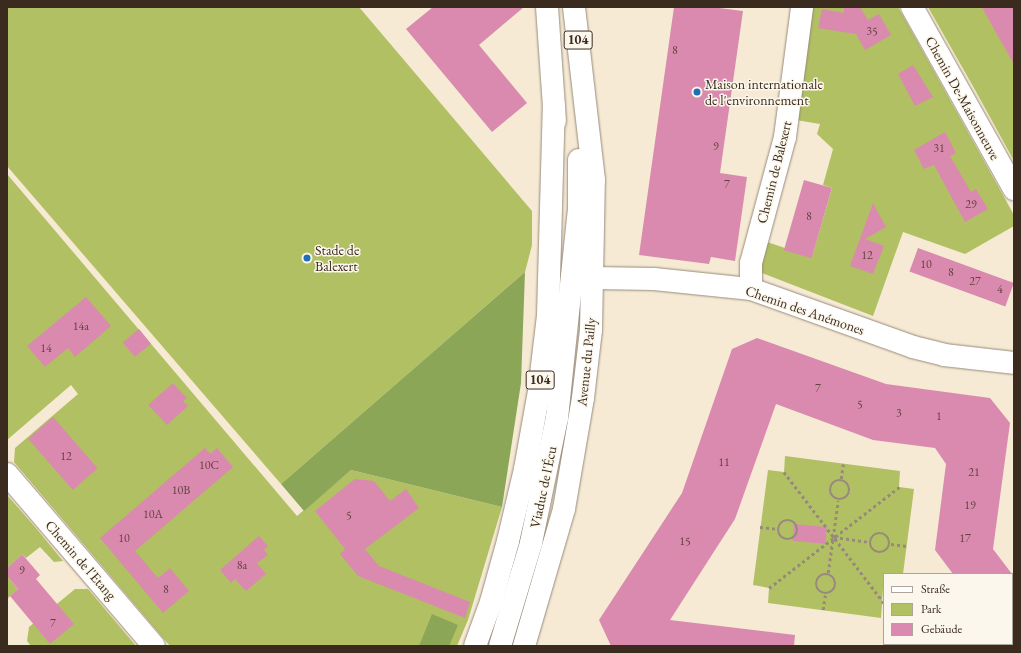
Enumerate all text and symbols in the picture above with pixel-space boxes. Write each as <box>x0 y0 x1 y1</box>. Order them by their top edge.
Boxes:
house number: 35 <box>866 25 878 39</box>
road number: 104 <box>563 29 593 51</box>
street label: Chemin De-Maisonneuve <box>922 33 1004 163</box>
house number: 8 <box>672 44 678 58</box>
place label: Maison internationale de l'environnement <box>705 76 823 108</box>
marker: Maison internationale de l'environnement <box>692 87 702 97</box>
street label: Chemin de Balexert <box>753 119 795 225</box>
house number: 9 <box>713 140 719 154</box>
house number: 31 <box>933 142 945 156</box>
house number: 7 <box>724 178 730 192</box>
house number: 29 <box>965 198 977 212</box>
house number: 8 <box>806 210 812 224</box>
place label: Stade de Balexert <box>315 242 359 274</box>
house number: 12 <box>861 249 873 263</box>
marker: Stade de Balexert <box>302 253 312 263</box>
house number: 10 <box>920 258 932 272</box>
house number: 8 <box>948 266 954 280</box>
house number: 27 <box>969 275 981 289</box>
street label: Chemin des Anémones <box>743 282 867 338</box>
house number: 4 <box>997 283 1003 297</box>
street label: Avenue du Pailly <box>573 317 599 407</box>
house number: 14a <box>73 320 89 334</box>
house number: 14 <box>40 342 52 356</box>
road number: 104 <box>525 369 555 391</box>
house number: 7 <box>815 382 821 396</box>
house number: 5 <box>857 398 863 412</box>
house number: 3 <box>896 407 902 421</box>
house number: 1 <box>936 410 942 424</box>
street label: Viaduc de l'Écu <box>526 445 560 529</box>
house number: 12 <box>60 450 72 464</box>
house number: 11 <box>718 456 730 470</box>
house number: 10C <box>199 459 219 473</box>
house number: 21 <box>968 466 980 480</box>
house number: 10B <box>172 484 190 498</box>
house number: 19 <box>964 499 976 513</box>
house number: 10A <box>143 508 163 522</box>
house number: 5 <box>346 509 352 523</box>
street label: Chemin de l'Etang <box>42 517 120 603</box>
house number: 10 <box>118 532 130 546</box>
house number: 17 <box>959 532 971 546</box>
house number: 15 <box>679 535 691 549</box>
house number: 8a <box>237 559 247 573</box>
house number: 9 <box>19 564 25 578</box>
legend <box>883 573 1013 645</box>
text: Straße <box>921 581 950 597</box>
house number: 8 <box>163 583 169 597</box>
text: Park <box>921 601 941 617</box>
house number: 7 <box>50 617 56 631</box>
text: Gebäude <box>921 621 962 637</box>

